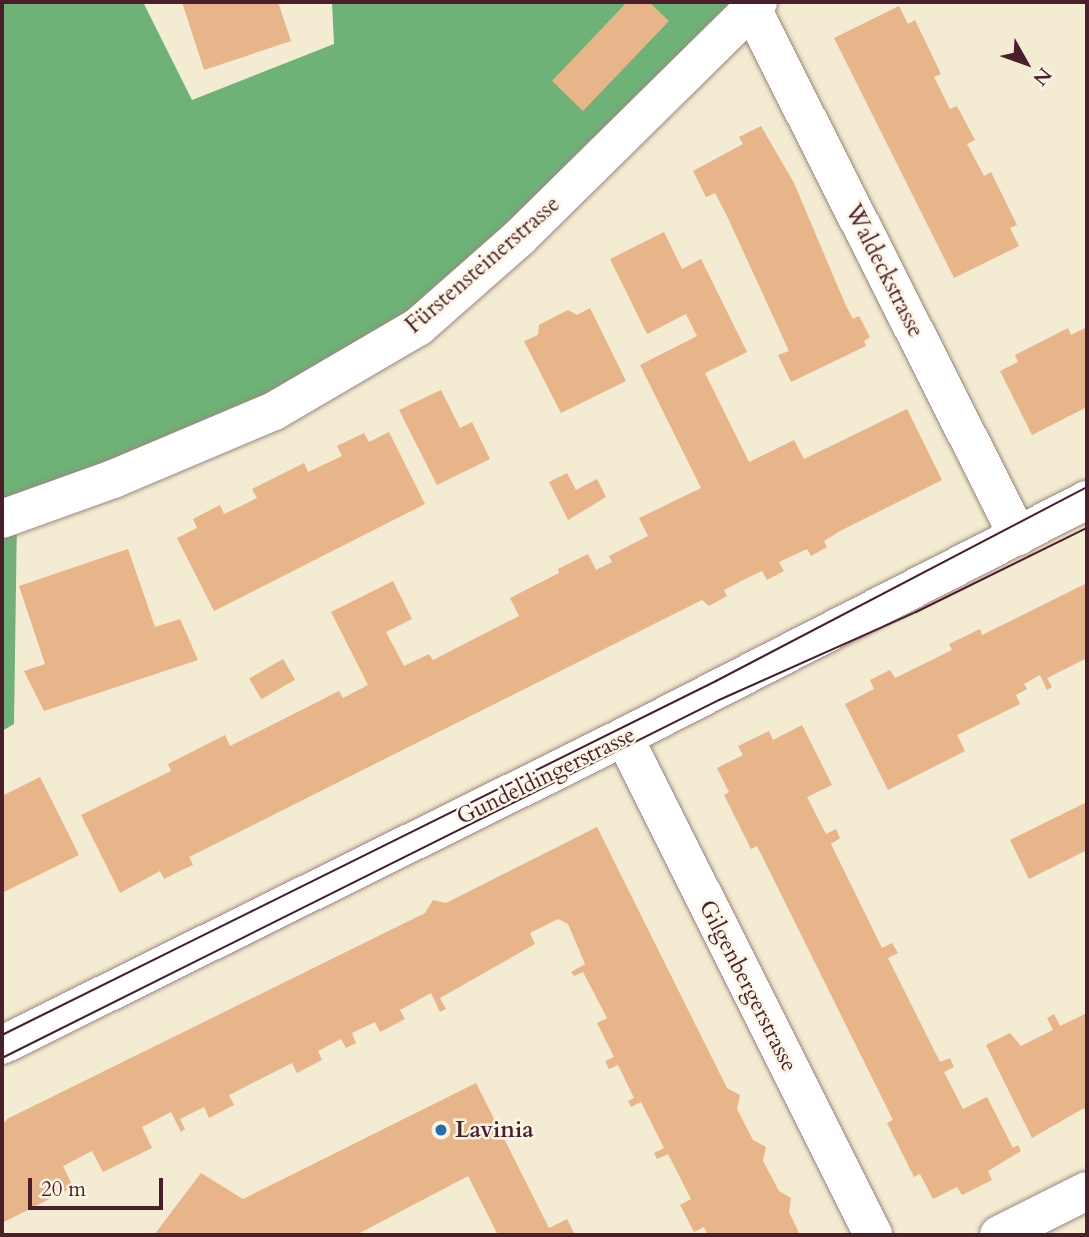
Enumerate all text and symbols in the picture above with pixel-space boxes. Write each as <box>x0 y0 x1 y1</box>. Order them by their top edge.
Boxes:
north arrow <box>991 28 1061 98</box>
text: N <box>1027 62 1057 91</box>
street label: Fürstensteinerstrasse <box>400 190 566 340</box>
street label: Waldeckstrasse <box>839 200 929 342</box>
street label: Gundeldingerstrasse <box>452 721 640 831</box>
street label: Gilgenbergerstrasse <box>693 896 803 1076</box>
place label: Lavinia <box>455 1116 534 1144</box>
marker: Lavinia <box>433 1122 449 1138</box>
scale bar <box>32 1164 166 1208</box>
text: 20 m <box>41 1175 86 1204</box>

